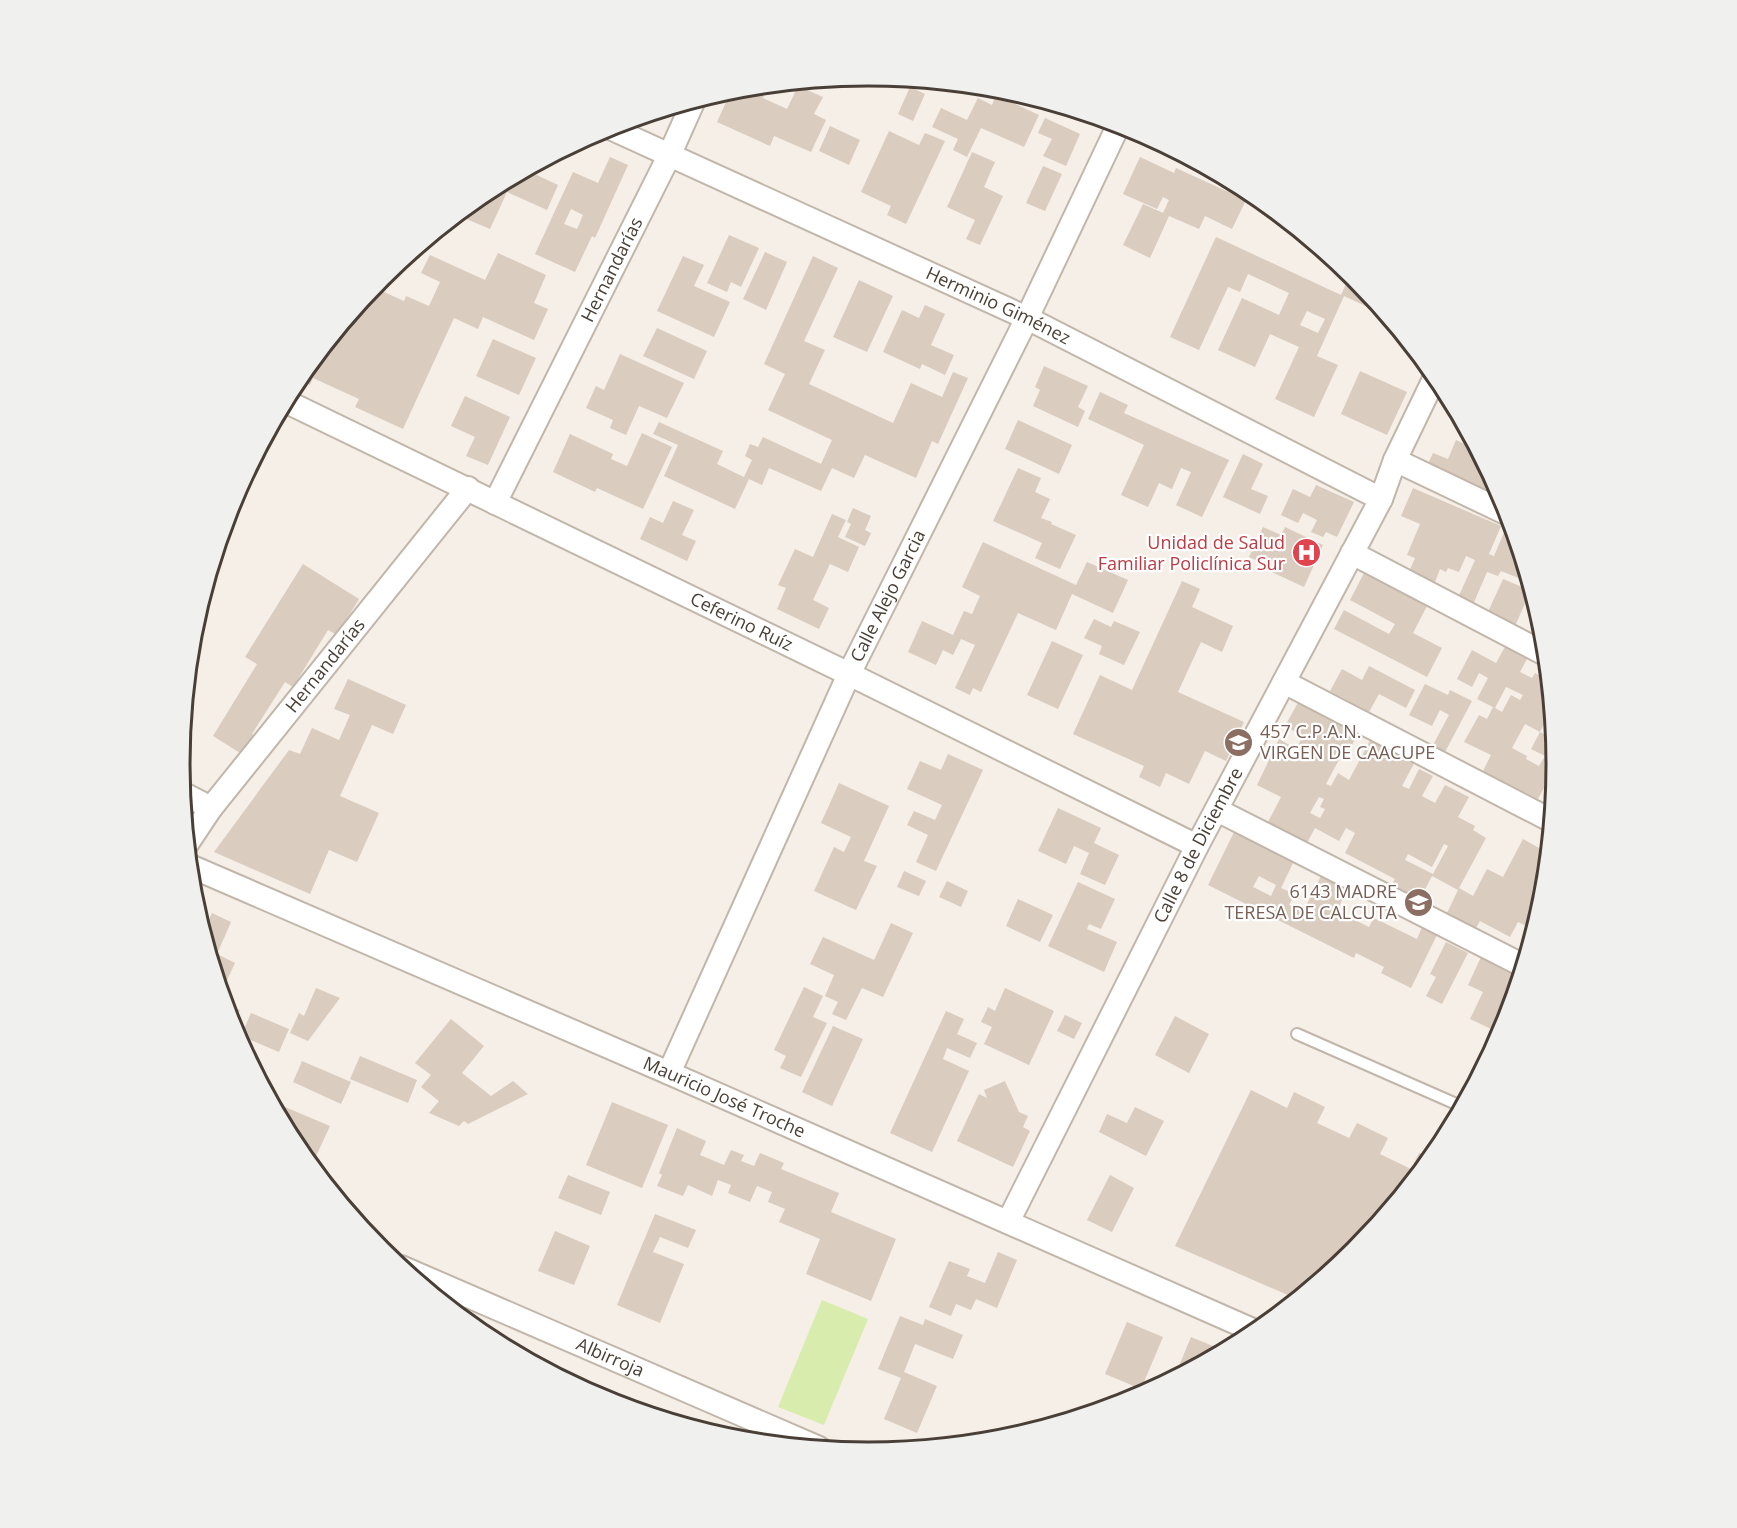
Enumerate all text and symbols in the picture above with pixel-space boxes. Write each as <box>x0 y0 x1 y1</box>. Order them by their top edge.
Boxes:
street label: Hernandarías <box>575 213 647 326</box>
street label: Herminio Giménez <box>922 261 1075 349</box>
street label: Calle Alejo Garcia <box>844 525 930 666</box>
place label: Unidad de Salud Familiar Policlínica Sur <box>1098 530 1286 575</box>
hospital icon: Unidad de Salud Familiar Policlínica Sur <box>1290 537 1322 569</box>
street label: Ceferino Ruíz <box>686 586 797 656</box>
street label: Hernandarías <box>279 613 370 717</box>
place label: 457 C.P.A.N. VIRGEN DE CAACUPE <box>1260 719 1435 764</box>
school or university icon: 457 C.P.A.N. VIRGEN DE CAACUPE <box>1223 726 1255 758</box>
street label: Calle 8 de Diciembre <box>1147 763 1248 927</box>
place label: 6143 MADRE TERESA DE CALCUTA <box>1224 879 1398 924</box>
school or university icon: 6143 MADRE TERESA DE CALCUTA <box>1402 886 1434 918</box>
street label: Mauricio José Troche <box>640 1050 809 1143</box>
street label: Albirroja <box>573 1331 648 1382</box>

